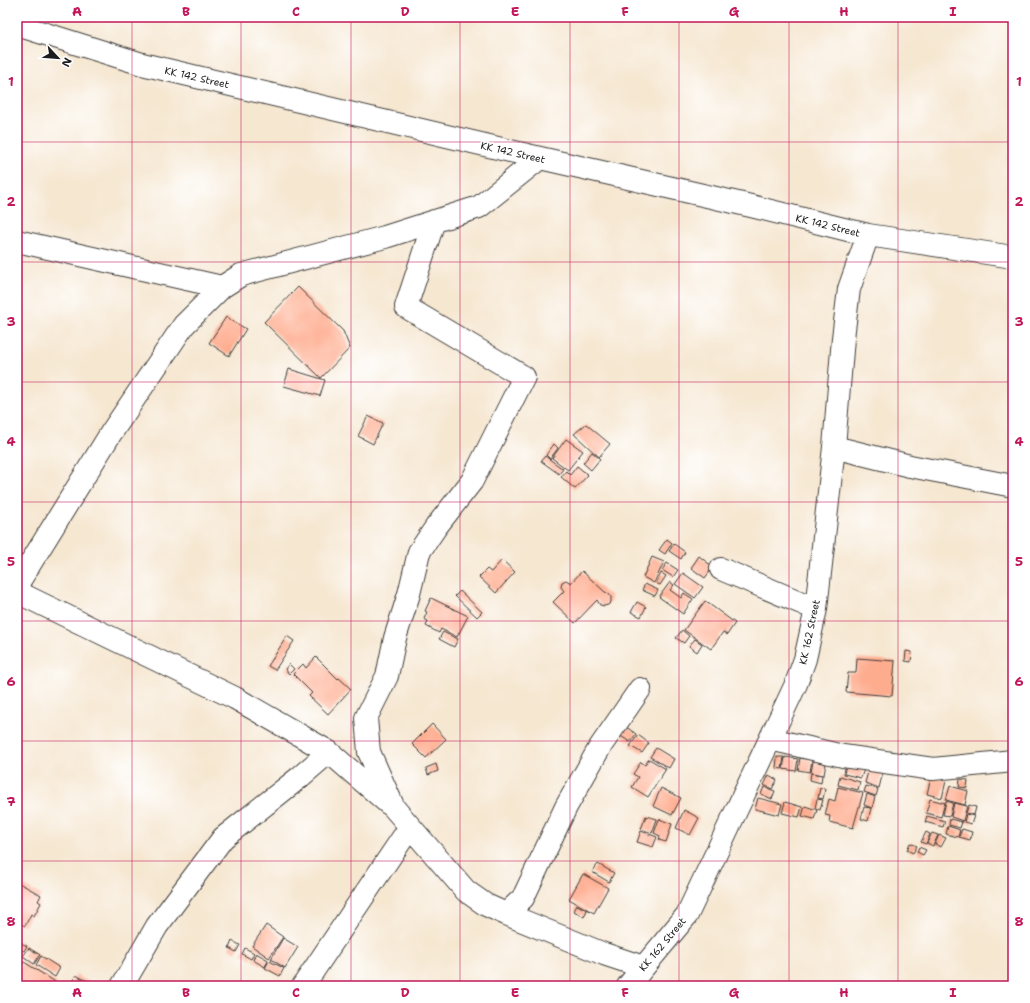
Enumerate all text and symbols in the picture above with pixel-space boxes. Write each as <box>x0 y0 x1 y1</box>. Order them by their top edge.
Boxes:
text: A <box>72 3 82 20</box>
text: B <box>182 3 190 20</box>
text: C <box>292 3 300 20</box>
text: D <box>400 3 410 20</box>
text: E <box>511 3 520 20</box>
text: F <box>621 3 629 20</box>
text: G <box>729 3 740 20</box>
text: H <box>839 3 849 20</box>
text: I <box>949 3 957 20</box>
north arrow <box>38 38 78 78</box>
text: N <box>58 55 75 70</box>
street label: KK 142 Street <box>163 64 231 91</box>
text: 1 <box>8 73 14 90</box>
text: 1 <box>1016 73 1022 90</box>
street label: KK 142 Street <box>479 139 547 166</box>
text: 2 <box>6 193 16 210</box>
text: 2 <box>1014 193 1024 210</box>
street label: KK 142 Street <box>794 211 861 240</box>
text: 3 <box>6 313 16 330</box>
text: 3 <box>1014 313 1024 330</box>
text: 4 <box>6 433 16 450</box>
text: 4 <box>1014 433 1024 450</box>
text: 5 <box>7 553 15 570</box>
text: 5 <box>1015 553 1023 570</box>
street label: KK 162 Street <box>796 598 823 666</box>
text: 6 <box>6 673 16 690</box>
text: 6 <box>1014 673 1024 690</box>
text: 7 <box>6 793 16 810</box>
text: 7 <box>1014 793 1024 810</box>
text: 8 <box>6 913 16 930</box>
text: 8 <box>1014 913 1024 930</box>
street label: KK 162 Street <box>636 915 689 974</box>
text: A <box>72 984 82 1001</box>
text: B <box>182 984 190 1001</box>
text: C <box>292 984 300 1001</box>
text: D <box>400 984 410 1001</box>
text: E <box>511 984 520 1001</box>
text: F <box>621 984 629 1001</box>
text: G <box>729 984 740 1001</box>
text: H <box>839 984 849 1001</box>
text: I <box>949 984 957 1001</box>

